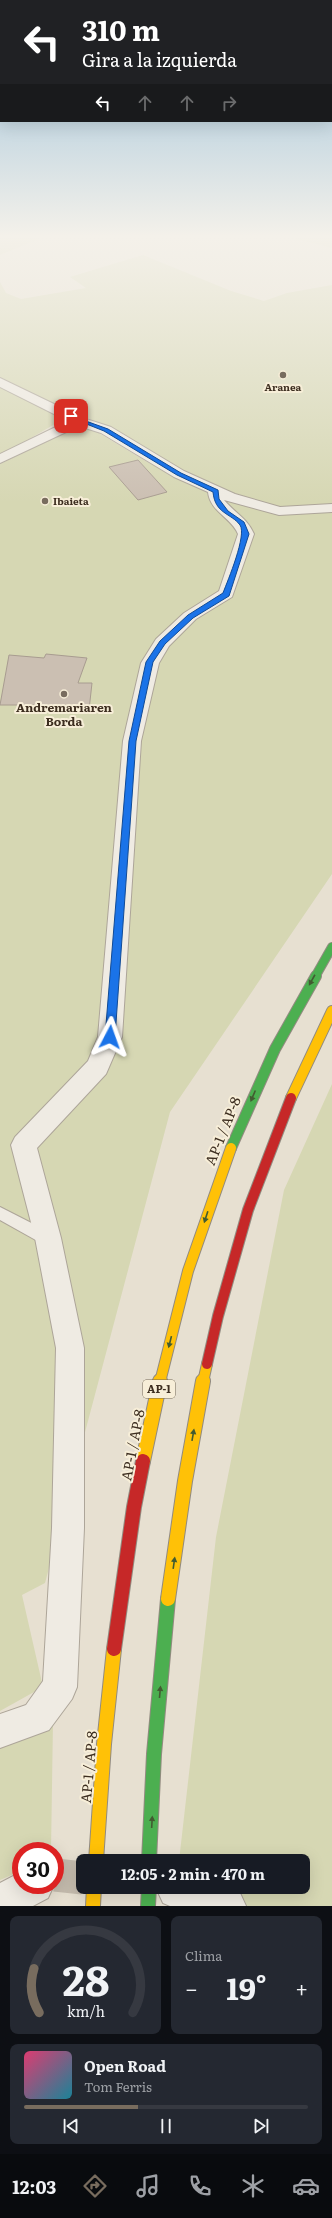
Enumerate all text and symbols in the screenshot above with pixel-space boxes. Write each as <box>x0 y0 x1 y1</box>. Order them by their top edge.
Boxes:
text: 310 m <box>82 8 160 50</box>
icon: left <box>16 16 68 68</box>
text: Gira a la izquierda <box>82 46 237 73</box>
icon: left <box>92 92 114 114</box>
icon: ahead <box>134 92 156 114</box>
icon: ahead <box>176 92 198 114</box>
icon: right <box>218 92 240 114</box>
marker: Aranea <box>278 370 288 380</box>
place label: Aranea <box>265 379 302 394</box>
pin <box>54 399 88 433</box>
icon: arrive <box>60 405 82 427</box>
place label: Ibaieta <box>53 493 89 508</box>
marker: Ibaieta <box>40 496 50 506</box>
marker: Andremariaren Borda <box>59 689 69 699</box>
place label: Andremariaren Borda <box>16 698 113 730</box>
one-way arrow <box>308 974 315 986</box>
position arrow <box>89 1016 131 1058</box>
one-way arrow <box>250 1090 256 1101</box>
street label: AP-1 / AP-8 <box>199 1093 245 1168</box>
one-way arrow <box>203 1211 209 1223</box>
one-way arrow <box>167 1336 173 1348</box>
road number: AP-1 <box>143 1380 175 1398</box>
street label: AP-1 / AP-8 <box>115 1407 149 1482</box>
one-way arrow <box>191 1428 197 1441</box>
one-way arrow <box>171 1557 177 1569</box>
one-way arrow <box>157 1686 163 1698</box>
street label: AP-1 / AP-8 <box>75 1730 101 1804</box>
one-way arrow <box>148 1816 155 1828</box>
speed limit sign: 30 <box>12 1842 64 1894</box>
text: 12:05 · 2 min · 470 m <box>121 1862 265 1885</box>
text: Clima <box>185 1946 222 1965</box>
text: 28 <box>62 1947 109 2009</box>
text: 19° <box>226 1965 267 2009</box>
text: − <box>185 1971 198 2004</box>
text: + <box>295 1971 308 2004</box>
text: km/h <box>66 2000 105 2021</box>
text: Open Road <box>84 2054 166 2077</box>
text: Tom Ferris <box>84 2077 152 2096</box>
icon: previous <box>60 2115 82 2137</box>
icon: pause <box>155 2115 177 2137</box>
icon: next <box>250 2115 272 2137</box>
icon: directions <box>81 2172 109 2200</box>
icon: music <box>134 2172 162 2200</box>
icon: phone <box>186 2172 214 2200</box>
icon: climate <box>239 2172 267 2200</box>
icon: car <box>292 2172 320 2200</box>
text: 12:03 <box>12 2173 56 2200</box>

